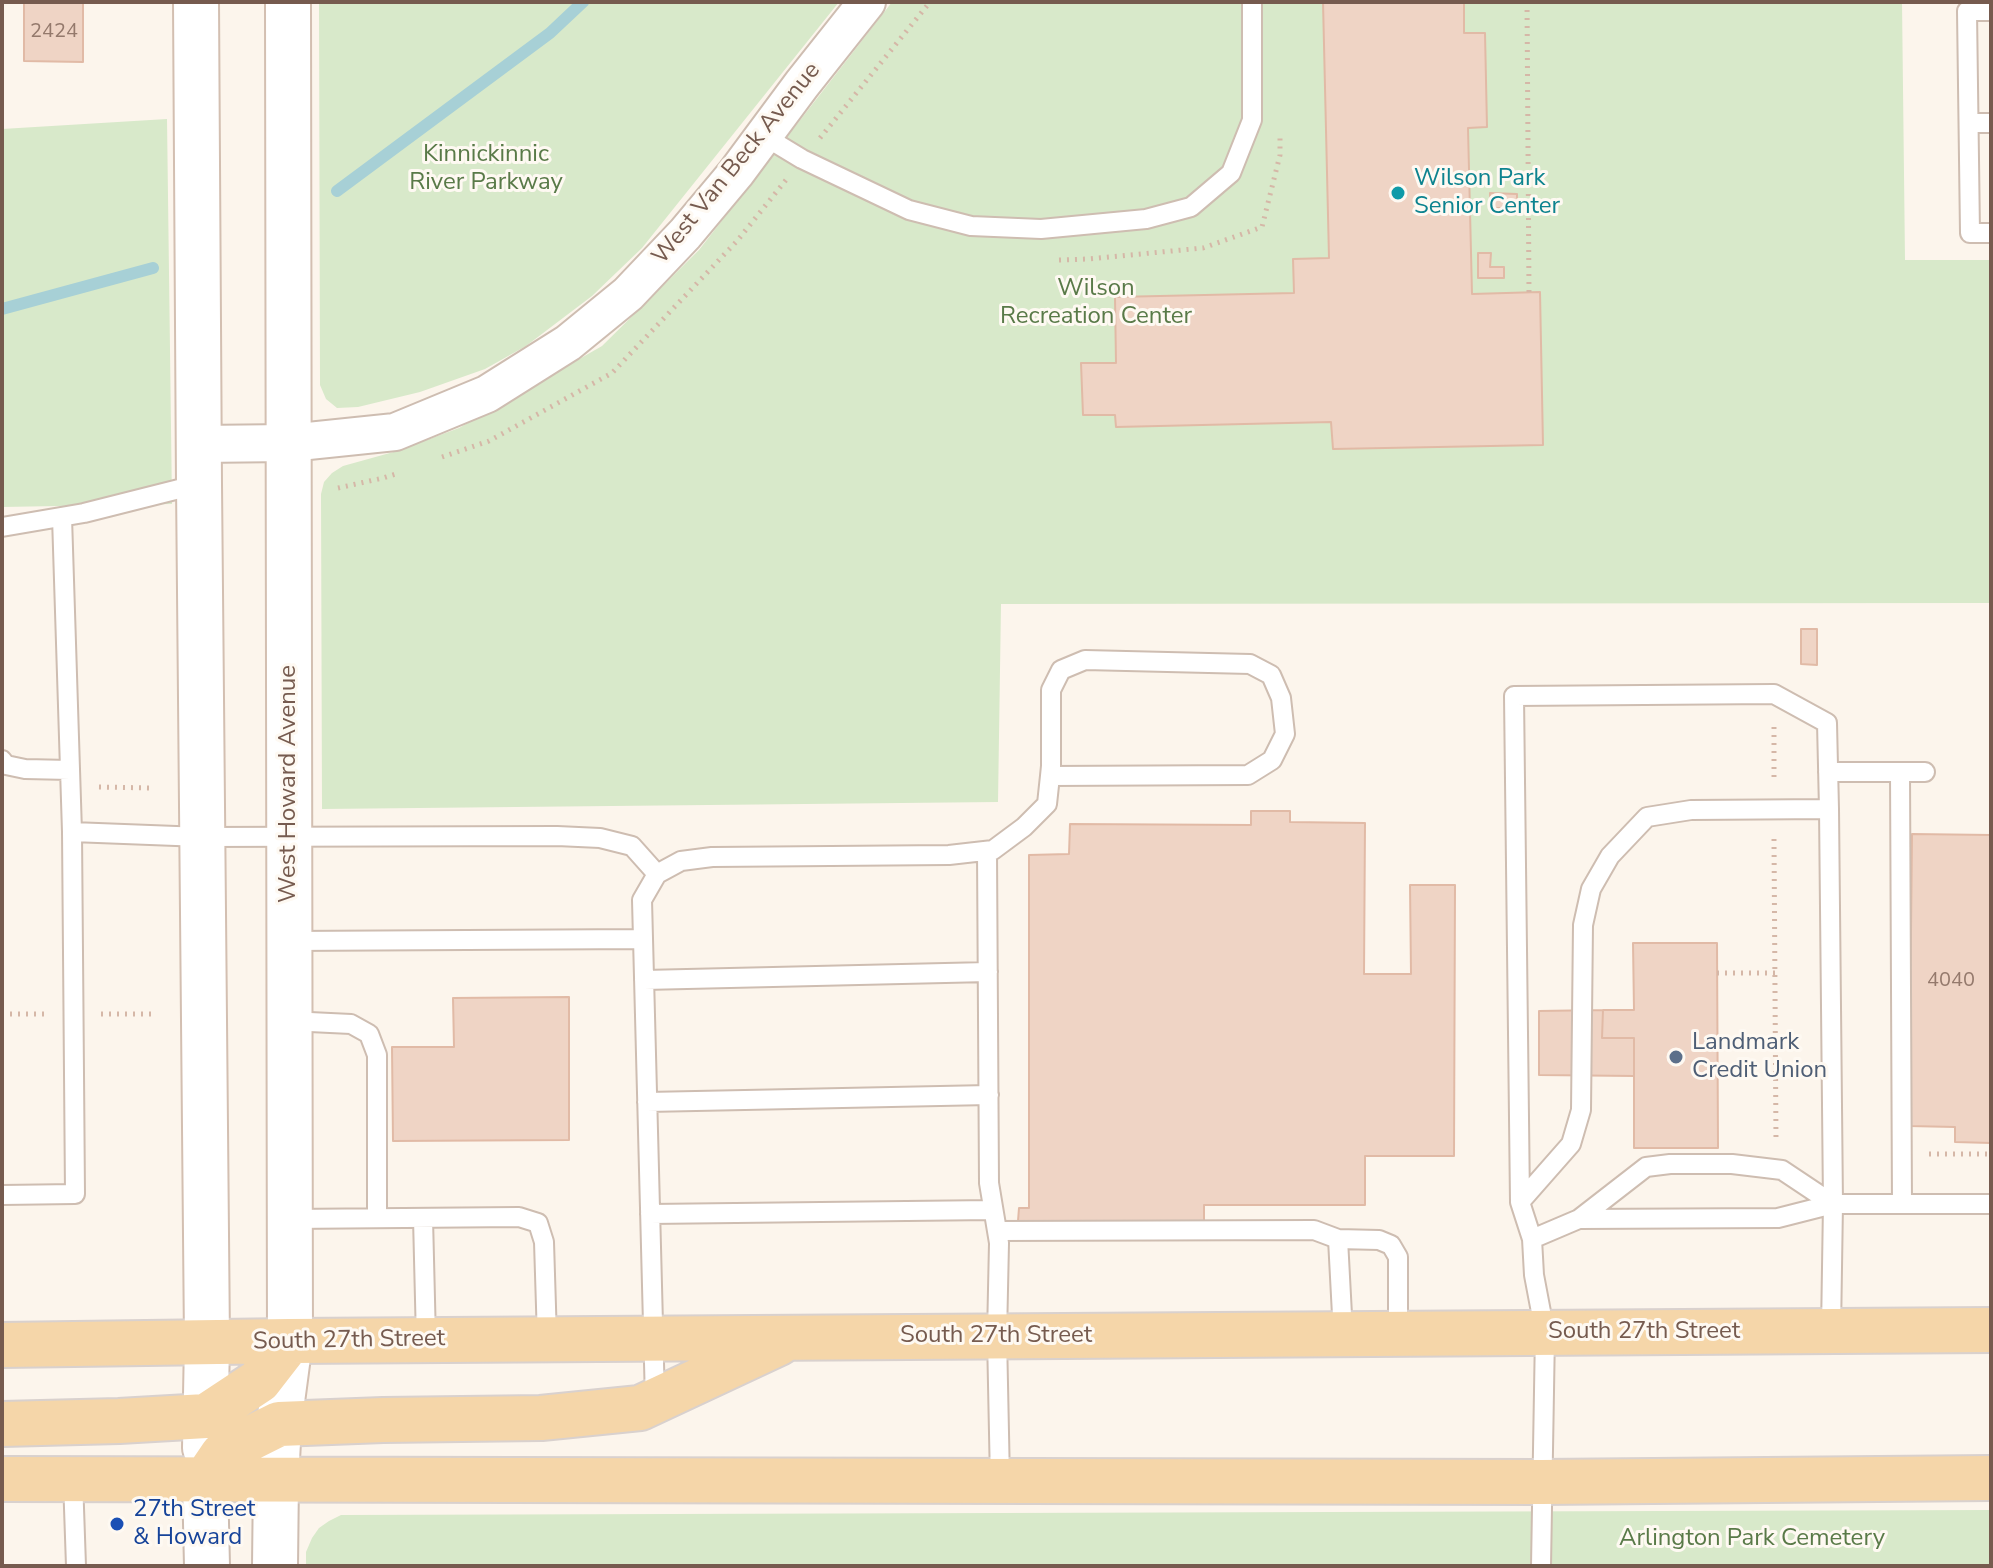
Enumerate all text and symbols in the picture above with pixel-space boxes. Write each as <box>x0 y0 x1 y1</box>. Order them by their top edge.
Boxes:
house number: 2424 <box>30 20 78 44</box>
street label: West Van Beck Avenue <box>647 57 827 271</box>
park label: Kinnickinnic River Parkway <box>409 141 563 197</box>
place label: Wilson Park Senior Center <box>1414 165 1560 221</box>
marker: Wilson Park Senior Center <box>1389 184 1407 202</box>
park label: Wilson Recreation Center <box>1000 275 1192 331</box>
street label: West Howard Avenue <box>275 665 303 903</box>
house number: 4040 <box>1927 969 1975 993</box>
place label: Landmark Credit Union <box>1692 1029 1827 1085</box>
marker: Landmark Credit Union <box>1667 1048 1685 1066</box>
street label: South 27th Street <box>1548 1318 1740 1346</box>
street label: South 27th Street <box>900 1322 1092 1350</box>
street label: South 27th Street <box>253 1325 445 1357</box>
place label: 27th Street & Howard <box>133 1496 255 1552</box>
marker: 27th Street & Howard <box>108 1515 126 1533</box>
park label: Arlington Park Cemetery <box>1619 1525 1885 1553</box>

